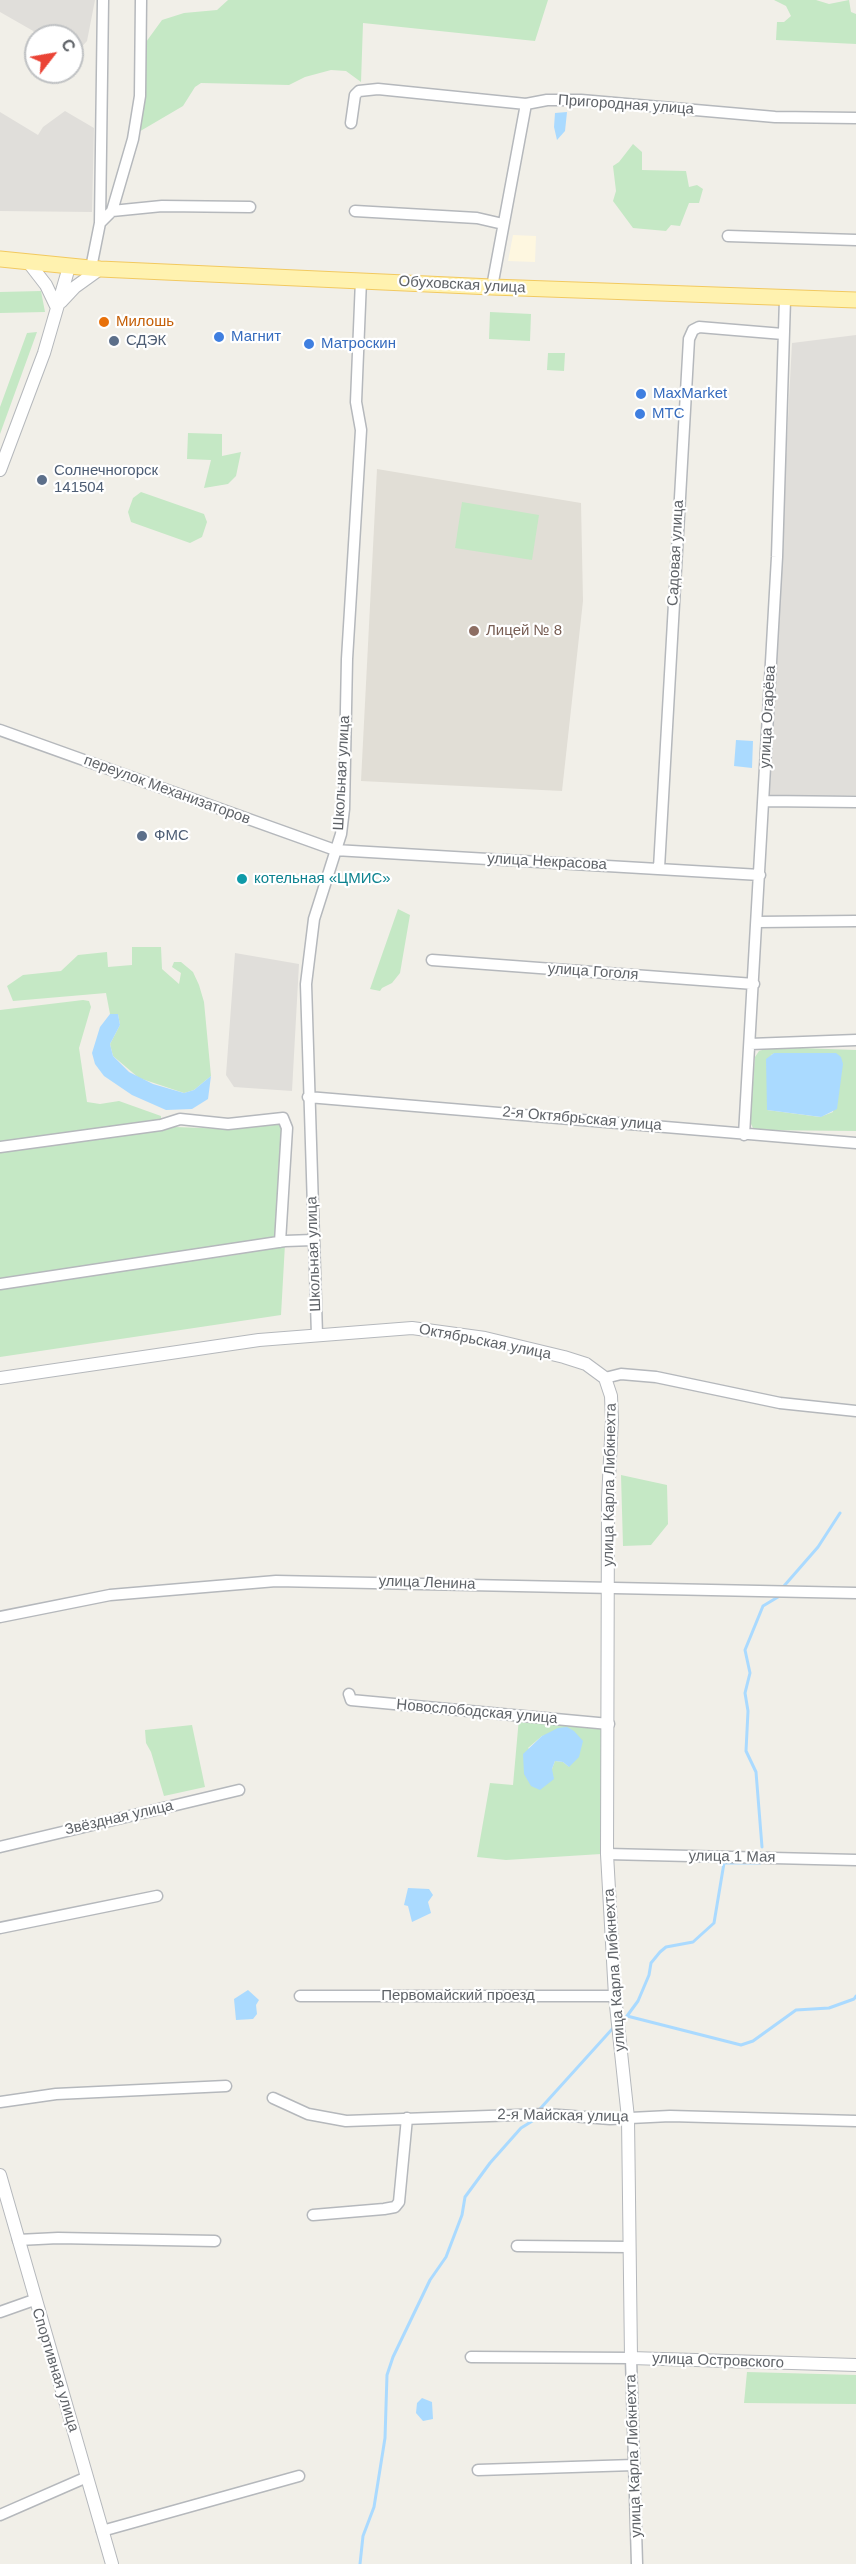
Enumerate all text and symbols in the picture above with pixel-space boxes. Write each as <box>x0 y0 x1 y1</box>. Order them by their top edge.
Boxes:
north arrow <box>24 24 84 84</box>
text: С <box>58 36 78 55</box>
street label: Пригородная улица <box>557 91 695 119</box>
street label: Обуховская улица <box>398 273 526 297</box>
place label: Милошь <box>116 313 174 331</box>
marker: Милошь <box>97 315 111 329</box>
place label: Магнит <box>231 328 281 346</box>
marker: Магнит <box>212 330 226 344</box>
place label: СДЭК <box>126 332 166 350</box>
marker: СДЭК <box>107 334 121 348</box>
place label: Матроскин <box>321 335 396 353</box>
marker: Матроскин <box>302 337 316 351</box>
place label: MaxMarket <box>653 385 727 403</box>
marker: MaxMarket <box>634 387 648 401</box>
place label: МТС <box>652 405 684 423</box>
marker: МТС <box>633 407 647 421</box>
place label: Солнечногорск 141504 <box>54 462 158 497</box>
marker: Солнечногорск 141504 <box>35 473 49 487</box>
street label: Садовая улица <box>664 500 688 606</box>
place label: Лицей № 8 <box>486 622 562 640</box>
marker: Лицей № 8 <box>467 624 481 638</box>
street label: улица Огарёва <box>756 665 780 769</box>
street label: Школьная улица <box>330 715 354 831</box>
street label: переулок Механизаторов <box>81 751 253 829</box>
place label: ФМС <box>154 827 189 845</box>
marker: ФМС <box>135 829 149 843</box>
street label: улица Некрасова <box>487 850 607 874</box>
place label: котельная «ЦМИС» <box>254 870 391 888</box>
marker: котельная «ЦМИС» <box>235 872 249 886</box>
street label: улица Гоголя <box>547 960 639 984</box>
street label: 2-я Октябрьская улица <box>502 1103 662 1135</box>
street label: Школьная улица <box>303 1196 325 1312</box>
street label: Октябрьская улица <box>417 1320 553 1364</box>
street label: улица Карла Либкнехта <box>600 1403 620 1567</box>
street label: улица Ленина <box>378 1572 476 1594</box>
street label: Новослободская улица <box>396 1696 558 1728</box>
street label: Звёздная улица <box>63 1797 175 1839</box>
street label: улица 1 Мая <box>688 1847 776 1867</box>
street label: улица Карла Либкнехта <box>600 1888 630 2052</box>
street label: Первомайский проезд <box>381 1987 535 2005</box>
street label: 2-я Майская улица <box>497 2106 629 2126</box>
street label: Спортивная улица <box>28 2306 82 2434</box>
street label: улица Островского <box>652 2350 784 2372</box>
street label: улица Карла Либкнехта <box>622 2374 646 2538</box>

